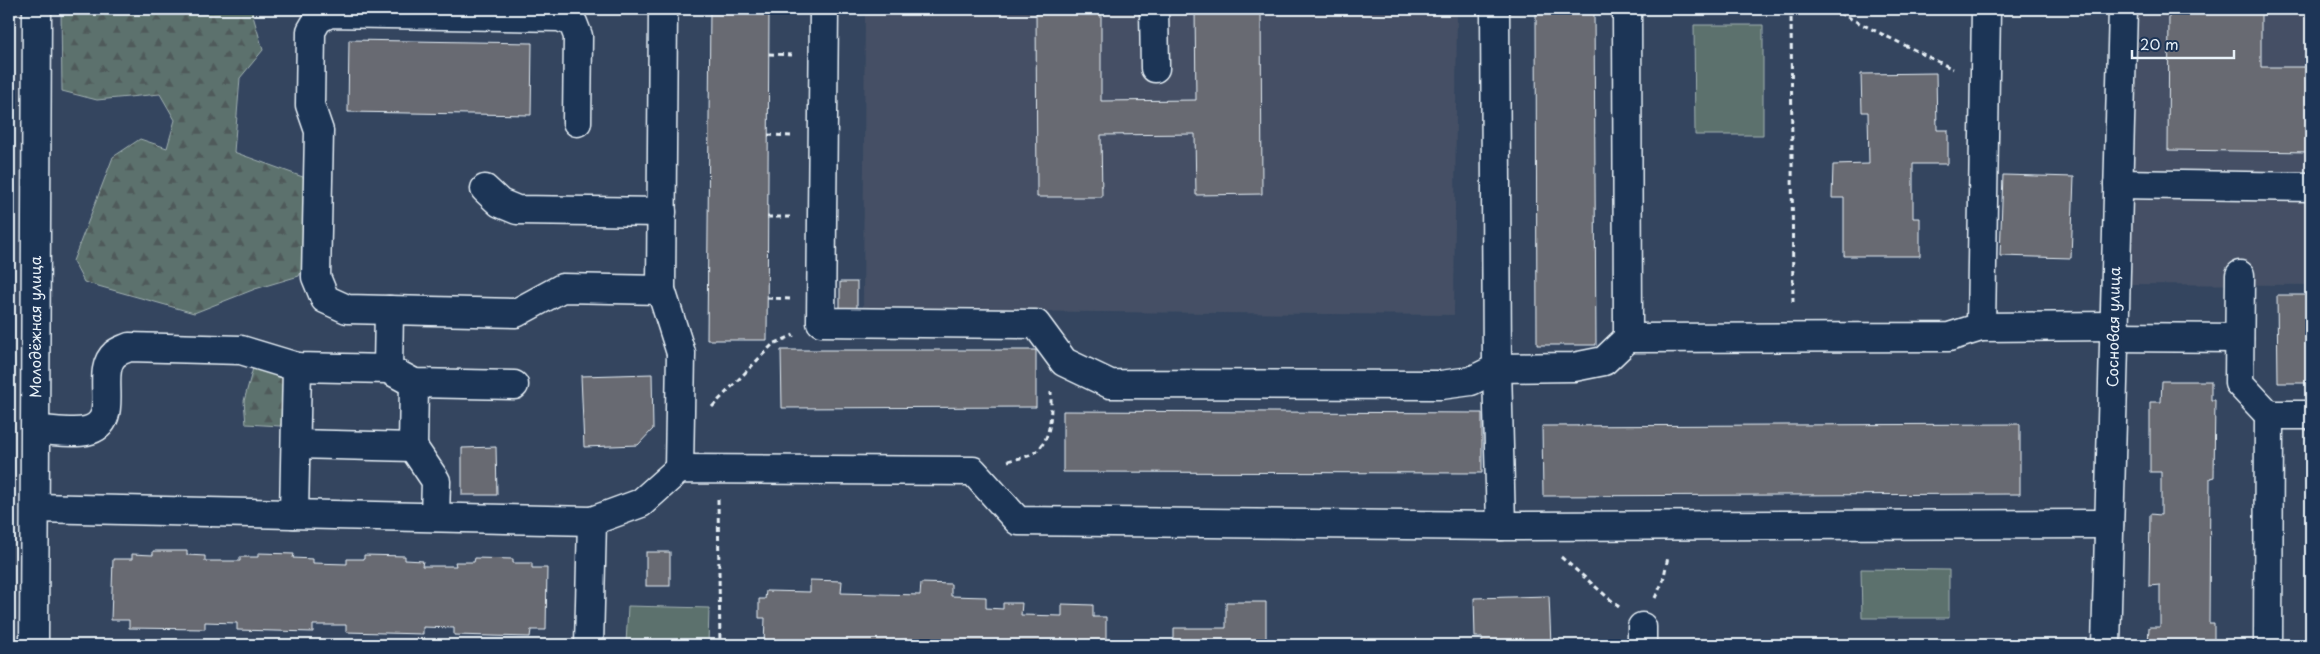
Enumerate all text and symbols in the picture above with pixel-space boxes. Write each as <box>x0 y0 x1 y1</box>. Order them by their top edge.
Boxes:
scale bar <box>2132 28 2235 60</box>
text: 20 m <box>2140 32 2179 55</box>
street label: Молодёжная улица <box>23 255 46 398</box>
street label: Сосновая улица <box>2100 266 2125 387</box>

